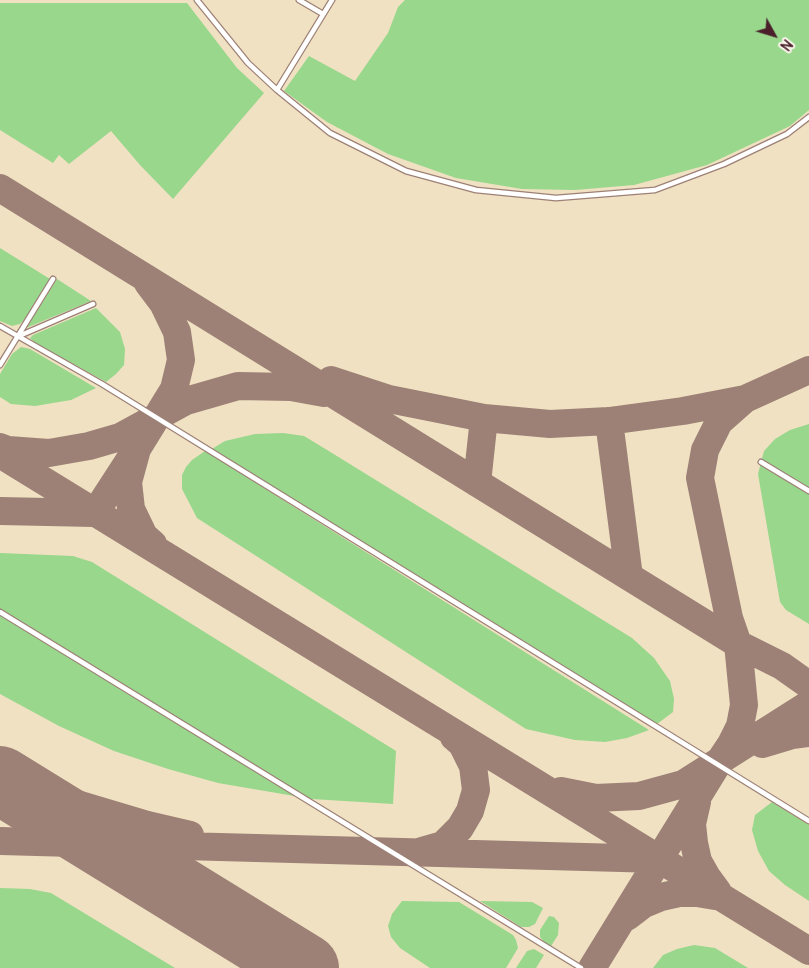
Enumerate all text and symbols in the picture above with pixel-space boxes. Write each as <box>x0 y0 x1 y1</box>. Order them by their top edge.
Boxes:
north arrow <box>749 10 799 60</box>
text: N <box>776 36 796 54</box>

